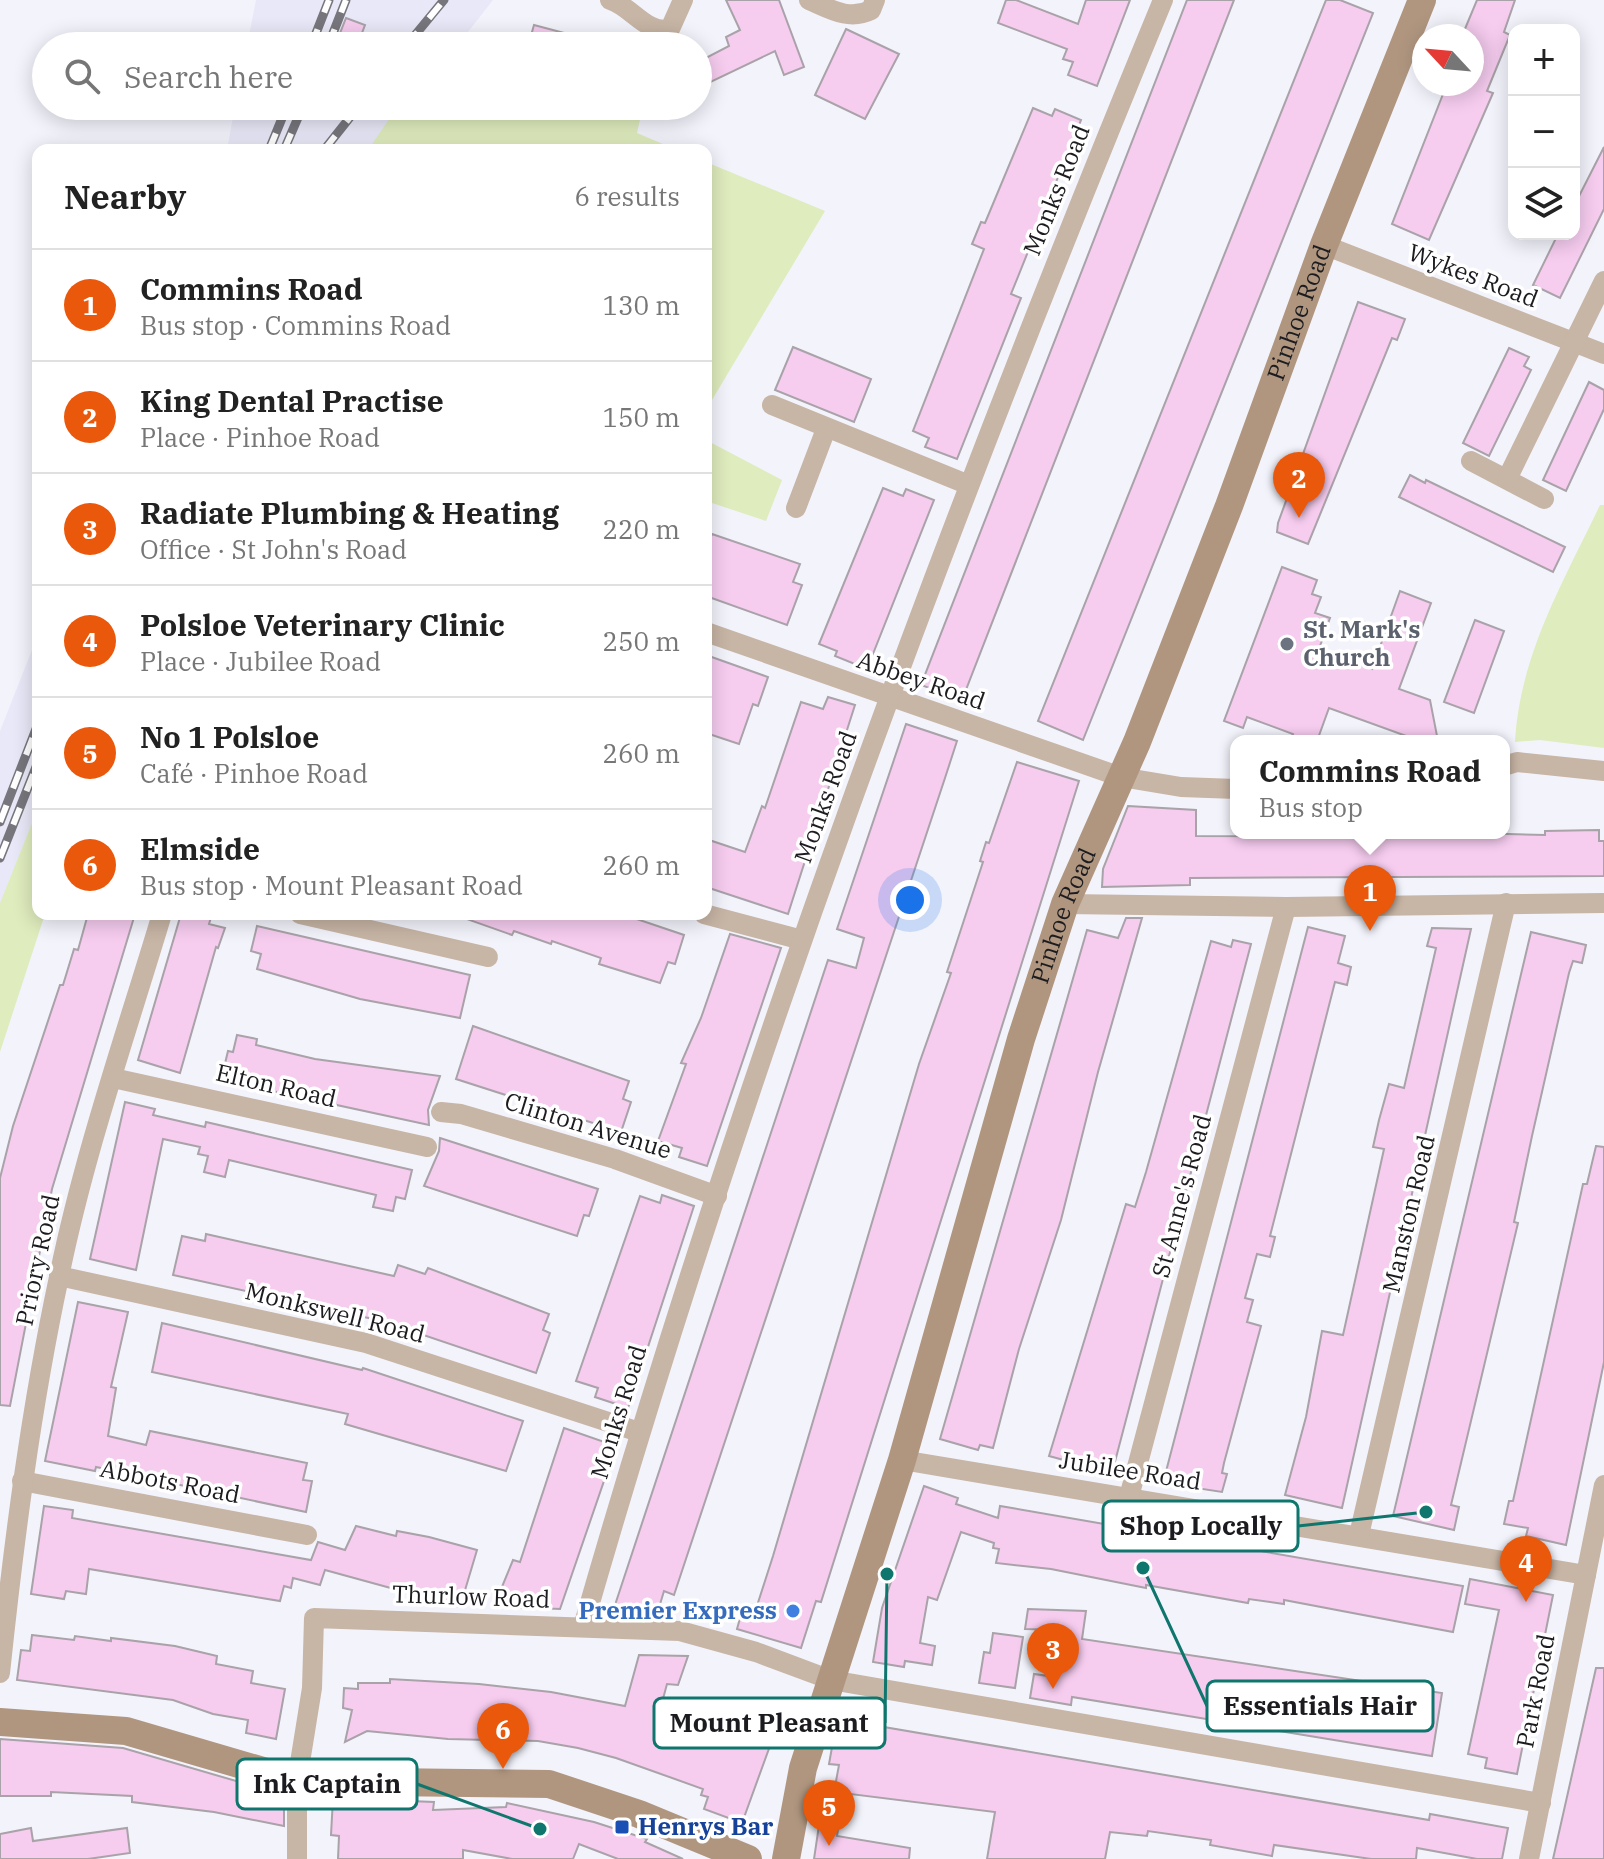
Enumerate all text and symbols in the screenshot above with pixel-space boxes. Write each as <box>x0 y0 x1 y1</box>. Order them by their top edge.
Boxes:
north arrow <box>1412 24 1484 96</box>
map controls <box>1508 24 1580 240</box>
button: + <box>1508 24 1580 96</box>
search box <box>32 32 712 120</box>
icon: search <box>60 54 104 98</box>
text: Search here <box>124 57 293 96</box>
button: − <box>1508 96 1580 168</box>
street label: Monks Road <box>1015 119 1097 260</box>
button: layers <box>1508 168 1580 240</box>
text: Nearby <box>64 174 186 218</box>
text: 6 results <box>574 179 680 213</box>
street label: Wykes Road <box>1404 236 1543 315</box>
street label: Pinhoe Road <box>1259 240 1338 385</box>
text: Commins Road <box>140 269 363 308</box>
text: 1 <box>82 288 98 322</box>
text: 130 m <box>602 288 680 322</box>
text: Bus stop · Commins Road <box>140 308 451 342</box>
text: King Dental Practise <box>140 381 444 420</box>
text: 2 <box>82 400 98 434</box>
text: 150 m <box>602 400 680 434</box>
text: Place · Pinhoe Road <box>140 420 380 454</box>
pin: 2 <box>1273 452 1325 518</box>
text: Radiate Plumbing & Heating <box>140 493 559 532</box>
text: 3 <box>82 512 98 546</box>
text: 220 m <box>602 512 680 546</box>
text: Office · St John's Road <box>140 532 407 566</box>
text: Polsloe Veterinary Clinic <box>140 605 505 644</box>
place label: St. Mark's Church <box>1303 613 1421 673</box>
text: 4 <box>82 624 98 658</box>
text: 250 m <box>602 624 680 658</box>
marker: St. Mark's Church <box>1278 635 1296 653</box>
street label: Abbey Road <box>853 643 990 717</box>
text: Place · Jubilee Road <box>140 644 381 678</box>
text: No 1 Polsloe <box>140 717 319 756</box>
street label: Monks Road <box>786 726 864 867</box>
popup <box>1230 735 1510 839</box>
text: 5 <box>82 736 98 770</box>
text: 260 m <box>602 736 680 770</box>
text: Commins Road <box>1259 751 1481 790</box>
text: Café · Pinhoe Road <box>140 756 368 790</box>
text: Bus stop <box>1259 790 1363 824</box>
text: Elmside <box>140 829 260 868</box>
street label: Pinhoe Road <box>1023 843 1103 987</box>
text: 6 <box>82 848 98 882</box>
text: 260 m <box>602 848 680 882</box>
pin: 1 <box>1344 865 1396 931</box>
text: Bus stop · Mount Pleasant Road <box>140 868 523 902</box>
your location <box>890 880 930 920</box>
street label: Elton Road <box>213 1056 340 1114</box>
street label: Clinton Avenue <box>501 1084 676 1166</box>
street label: St Anne's Road <box>1144 1110 1218 1281</box>
street label: Manston Road <box>1374 1132 1442 1296</box>
street label: Priory Road <box>7 1191 67 1328</box>
street label: Monkswell Road <box>242 1274 428 1350</box>
street label: Monks Road <box>583 1341 654 1483</box>
street label: Jubilee Road <box>1057 1443 1203 1497</box>
street label: Abbots Road <box>97 1452 243 1510</box>
callout: Shop Locally <box>1103 1501 1298 1551</box>
text: Shop Locally <box>1120 1508 1283 1542</box>
pin: 4 <box>1500 1536 1552 1602</box>
street label: Thurlow Road <box>391 1577 551 1615</box>
place label: Premier Express <box>578 1594 777 1626</box>
marker: Premier Express <box>784 1602 802 1620</box>
pin: 3 <box>1027 1623 1079 1689</box>
street label: Park Road <box>1508 1631 1562 1750</box>
callout: Essentials Hair <box>1207 1681 1433 1731</box>
text: Essentials Hair <box>1223 1688 1417 1722</box>
callout: Mount Pleasant <box>654 1698 885 1748</box>
pin: 6 <box>477 1703 529 1769</box>
text: Mount Pleasant <box>669 1705 869 1739</box>
callout: Ink Captain <box>237 1759 417 1809</box>
text: Ink Captain <box>253 1766 401 1800</box>
pin: 5 <box>803 1780 855 1846</box>
place label: Henrys Bar <box>638 1810 773 1842</box>
marker: Henrys Bar <box>613 1818 631 1836</box>

